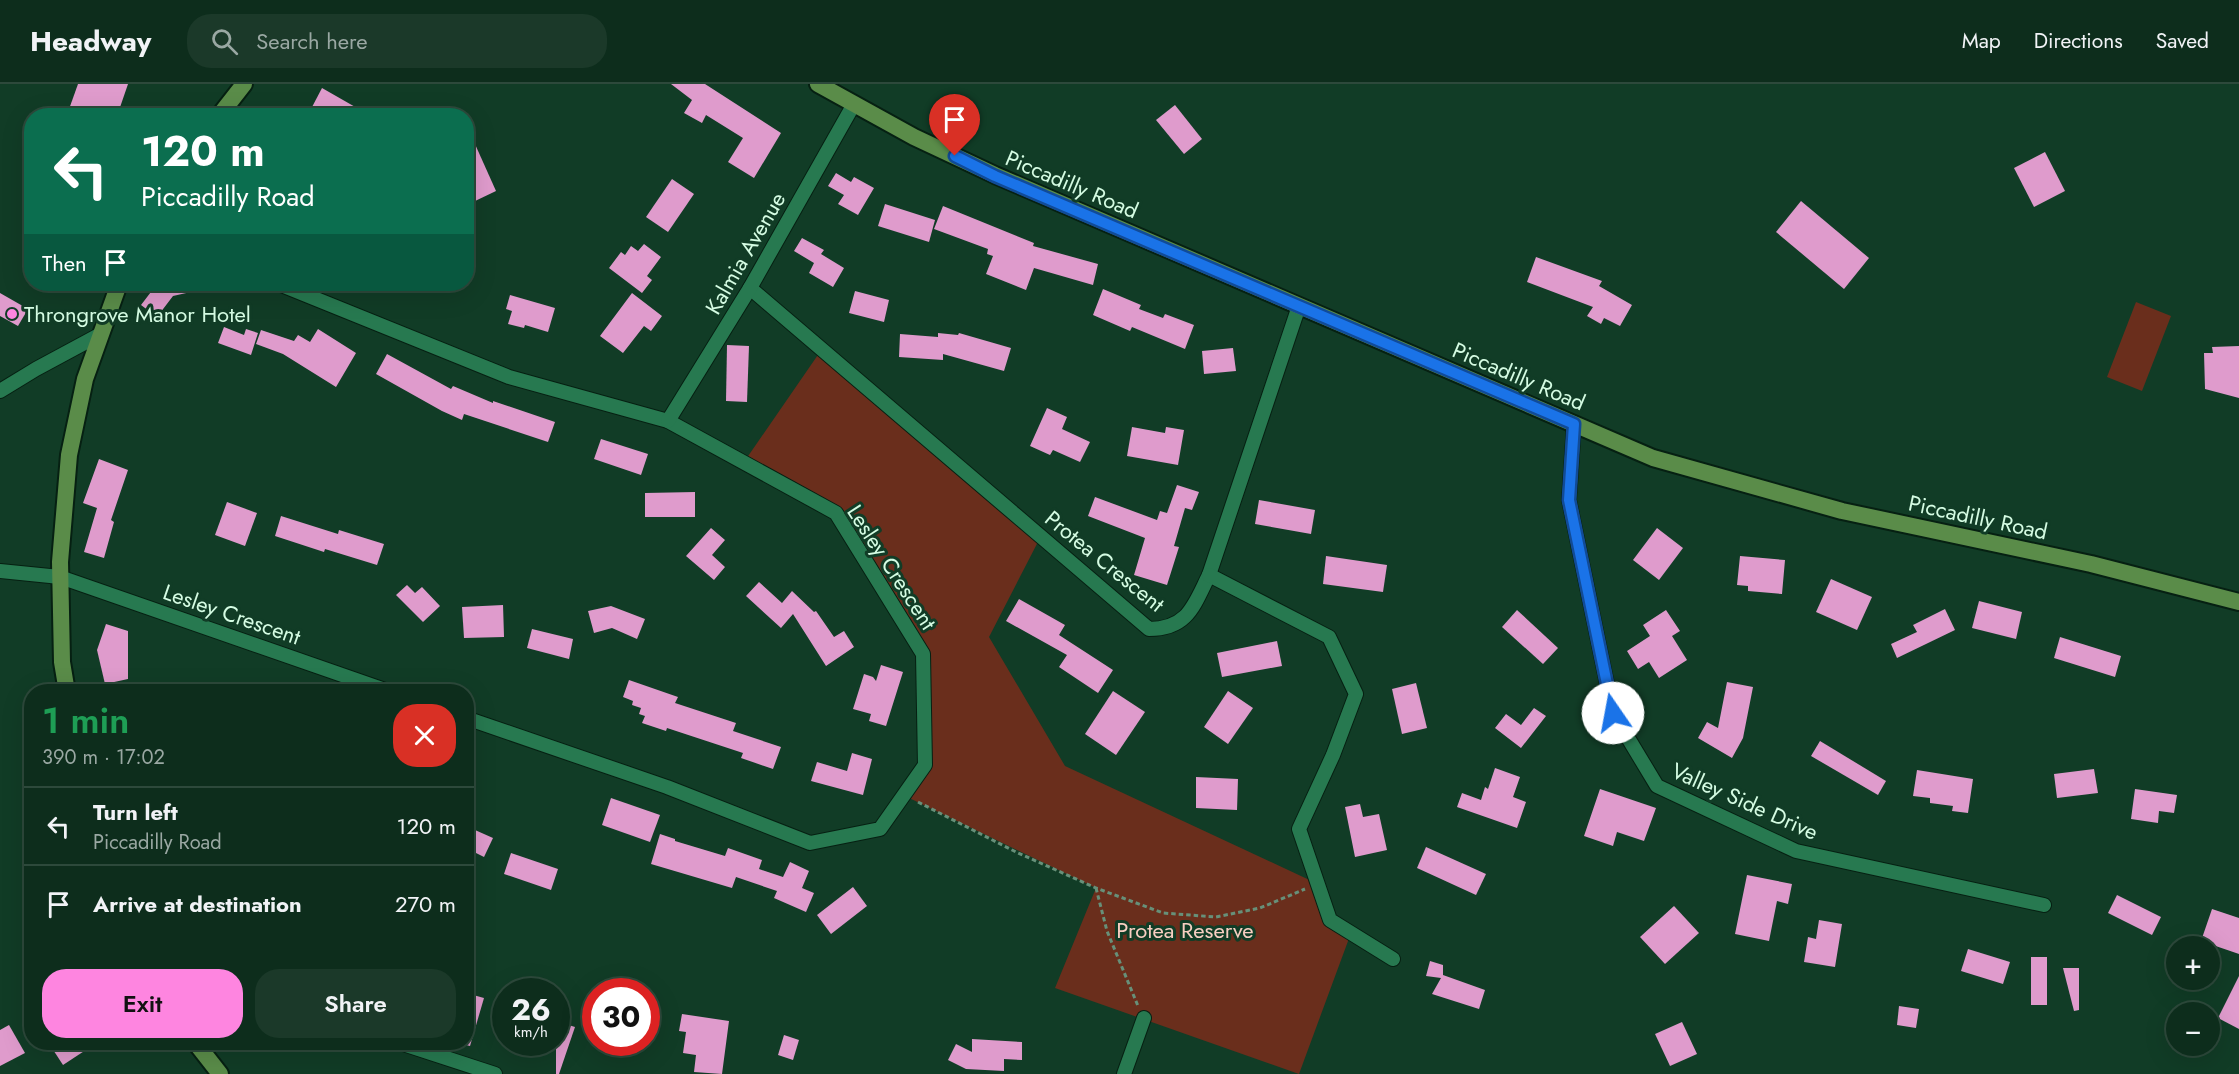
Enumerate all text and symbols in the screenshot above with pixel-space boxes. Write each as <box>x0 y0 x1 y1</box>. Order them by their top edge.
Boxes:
search box <box>187 14 607 68</box>
text: Headway <box>30 21 151 62</box>
icon: search <box>208 25 241 58</box>
text: Search here <box>256 25 368 57</box>
text: Map <box>1962 26 2001 56</box>
text: Directions <box>2034 26 2123 56</box>
text: Saved <box>2156 26 2209 56</box>
pin <box>929 94 980 156</box>
icon: arrive <box>938 103 971 136</box>
text: 120 m <box>141 121 265 182</box>
icon: left <box>42 132 120 210</box>
street label: Piccadilly Road <box>1001 142 1143 226</box>
text: Piccadilly Road <box>141 177 315 216</box>
street label: Kalmia Avenue <box>697 186 793 320</box>
icon: arrive <box>99 246 132 279</box>
text: Then <box>42 247 87 279</box>
place label: Throngrove Manor Hotel <box>24 298 251 330</box>
marker: Throngrove Manor Hotel <box>5 307 19 321</box>
street label: Piccadilly Road <box>1448 334 1590 418</box>
street label: Piccadilly Road <box>1905 487 2051 547</box>
street label: Lesley Crescent <box>839 498 945 637</box>
street label: Protea Crescent <box>1038 503 1172 620</box>
street label: Lesley Crescent <box>159 575 306 653</box>
position arrow <box>1581 681 1645 745</box>
text: 1 min <box>42 694 129 746</box>
button: close <box>393 704 456 767</box>
text: 390 m · 17:02 <box>42 743 165 772</box>
street label: Valley Side Drive <box>1667 754 1823 848</box>
text: Turn left <box>93 796 178 828</box>
icon: left <box>42 810 75 843</box>
text: 120 m <box>397 810 456 842</box>
text: Piccadilly Road <box>93 828 222 857</box>
icon: arrive <box>42 888 75 921</box>
text: Arrive at destination <box>93 888 302 920</box>
text: 270 m <box>395 888 456 920</box>
park label: Protea Reserve <box>1116 914 1254 946</box>
map controls <box>2166 936 2220 1056</box>
button: + <box>2166 936 2220 990</box>
button: Exit <box>42 969 243 1038</box>
button: Share <box>255 969 456 1038</box>
speed limit sign: 30 <box>582 978 660 1056</box>
text: 26 <box>511 988 551 1031</box>
button: − <box>2166 1002 2220 1056</box>
text: km/h <box>514 1021 548 1043</box>

